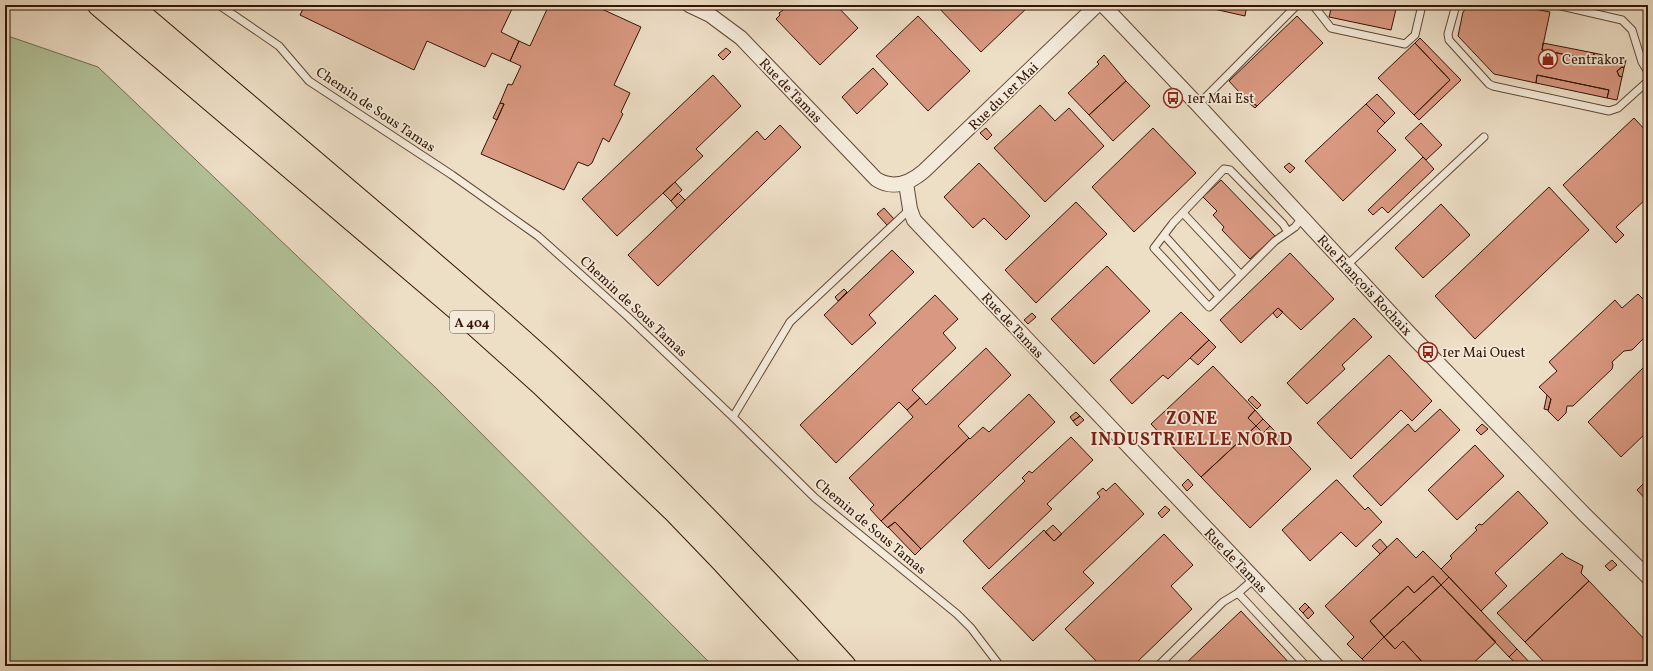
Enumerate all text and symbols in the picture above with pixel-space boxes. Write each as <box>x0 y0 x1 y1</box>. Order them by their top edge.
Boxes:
shop icon: Centrakor <box>1537 48 1559 70</box>
place label: Centrakor <box>1562 51 1625 70</box>
street label: Rue de Tamas <box>754 54 826 128</box>
street label: Rue du 1er Mai <box>965 59 1043 135</box>
street label: Chemin de Sous Tamas <box>312 63 439 157</box>
bus stop icon: 1er Mai Est <box>1162 87 1184 109</box>
place label: 1er Mai Est <box>1187 90 1254 109</box>
street label: Rue François Rochaix <box>1312 231 1416 341</box>
street label: Chemin de Sous Tamas <box>575 252 691 362</box>
street label: Rue de Tamas <box>976 289 1047 363</box>
road number: A 404 <box>450 311 494 333</box>
bus stop icon: 1er Mai Ouest <box>1417 341 1439 363</box>
place label: 1er Mai Ouest <box>1442 344 1526 363</box>
district label: ZONE INDUSTRIELLE NORD <box>1090 407 1294 453</box>
street label: Chemin de Sous Tamas <box>810 475 930 580</box>
street label: Rue de Tamas <box>1199 524 1271 598</box>

